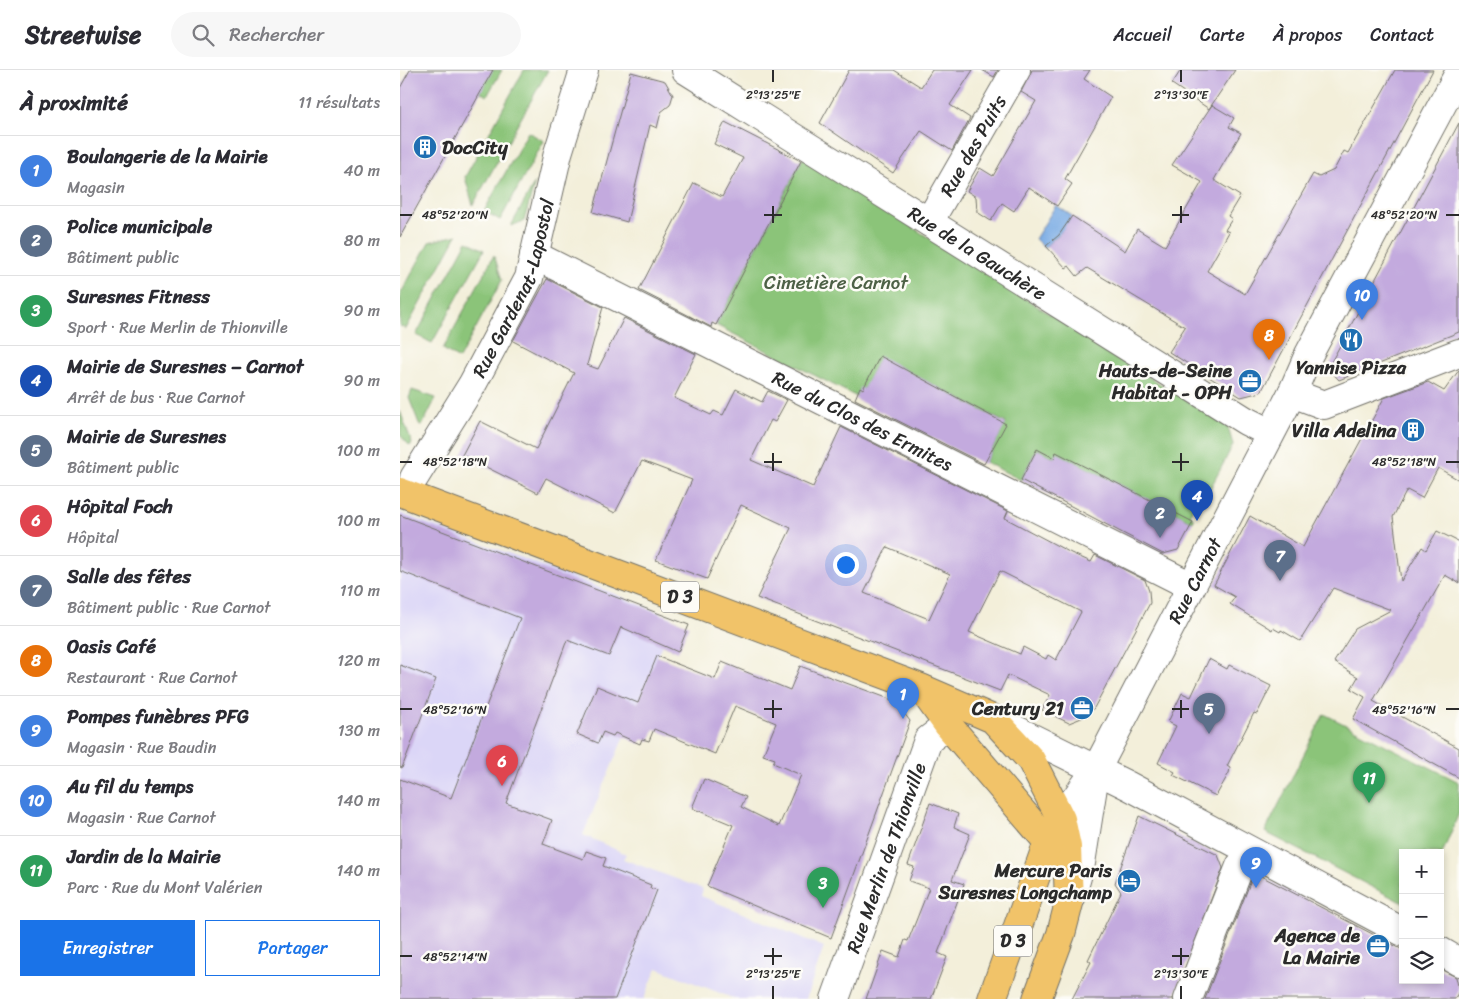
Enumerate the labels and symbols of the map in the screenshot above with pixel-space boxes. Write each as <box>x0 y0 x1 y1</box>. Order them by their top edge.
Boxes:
text: 2°13'25"E <box>746 84 801 106</box>
text: 2°13'30"E <box>1154 84 1209 106</box>
street label: Rue des Puits <box>931 89 1016 203</box>
place label: DocCity <box>442 131 509 164</box>
building icon: DocCity <box>412 134 438 160</box>
street label: Rue Gardenat-Lapostol <box>463 195 564 384</box>
street label: Rue de la Gauchère <box>901 197 1053 309</box>
text: 48°52'20"N <box>422 204 489 226</box>
text: 48°52'20"N <box>1371 204 1438 226</box>
park label: Cimetière Carnot <box>764 266 909 299</box>
pin: 10 <box>1346 279 1378 320</box>
pin: 8 <box>1253 319 1285 360</box>
restaurant icon: Yannise Pizza <box>1338 327 1364 353</box>
place label: Yannise Pizza <box>1296 351 1406 384</box>
place label: Hauts-de-Seine Habitat - OPH <box>1098 354 1233 409</box>
street label: Rue du Clos des Ermites <box>766 362 959 481</box>
office icon: Hauts-de-Seine Habitat - OPH <box>1237 368 1263 394</box>
place label: Villa Adelina <box>1292 414 1396 447</box>
building icon: Villa Adelina <box>1400 417 1426 443</box>
text: 48°52'18"N <box>423 451 488 473</box>
text: 48°52'18"N <box>1372 451 1437 473</box>
pin: 4 <box>1181 480 1213 521</box>
pin: 2 <box>1144 497 1176 538</box>
street label: Rue Carnot <box>1159 530 1232 630</box>
pin: 7 <box>1264 540 1296 581</box>
your location <box>833 552 859 578</box>
road number: D 3 <box>661 582 699 612</box>
pin: 1 <box>887 678 919 719</box>
place label: Century 21 <box>971 692 1064 725</box>
pin: 5 <box>1193 693 1225 734</box>
office icon: Century 21 <box>1069 695 1095 721</box>
text: 48°52'16"N <box>423 699 488 721</box>
text: 48°52'16"N <box>1372 699 1437 721</box>
pin: 6 <box>486 745 518 786</box>
street label: Rue Merlin de Thionville <box>837 758 936 958</box>
pin: 11 <box>1353 762 1385 803</box>
pin: 9 <box>1240 847 1272 888</box>
place label: Mercure Paris Suresnes Longchamp <box>938 854 1113 909</box>
pin: 3 <box>807 867 839 908</box>
hotel icon: Mercure Paris Suresnes Longchamp <box>1116 868 1142 894</box>
place label: Agence de La Mairie <box>1274 919 1361 974</box>
road number: D 3 <box>994 926 1032 956</box>
office icon: Agence de La Mairie <box>1365 933 1391 959</box>
text: 48°52'14"N <box>423 946 488 968</box>
text: 2°13'25"E <box>746 963 801 985</box>
text: 2°13'30"E <box>1154 963 1209 985</box>

